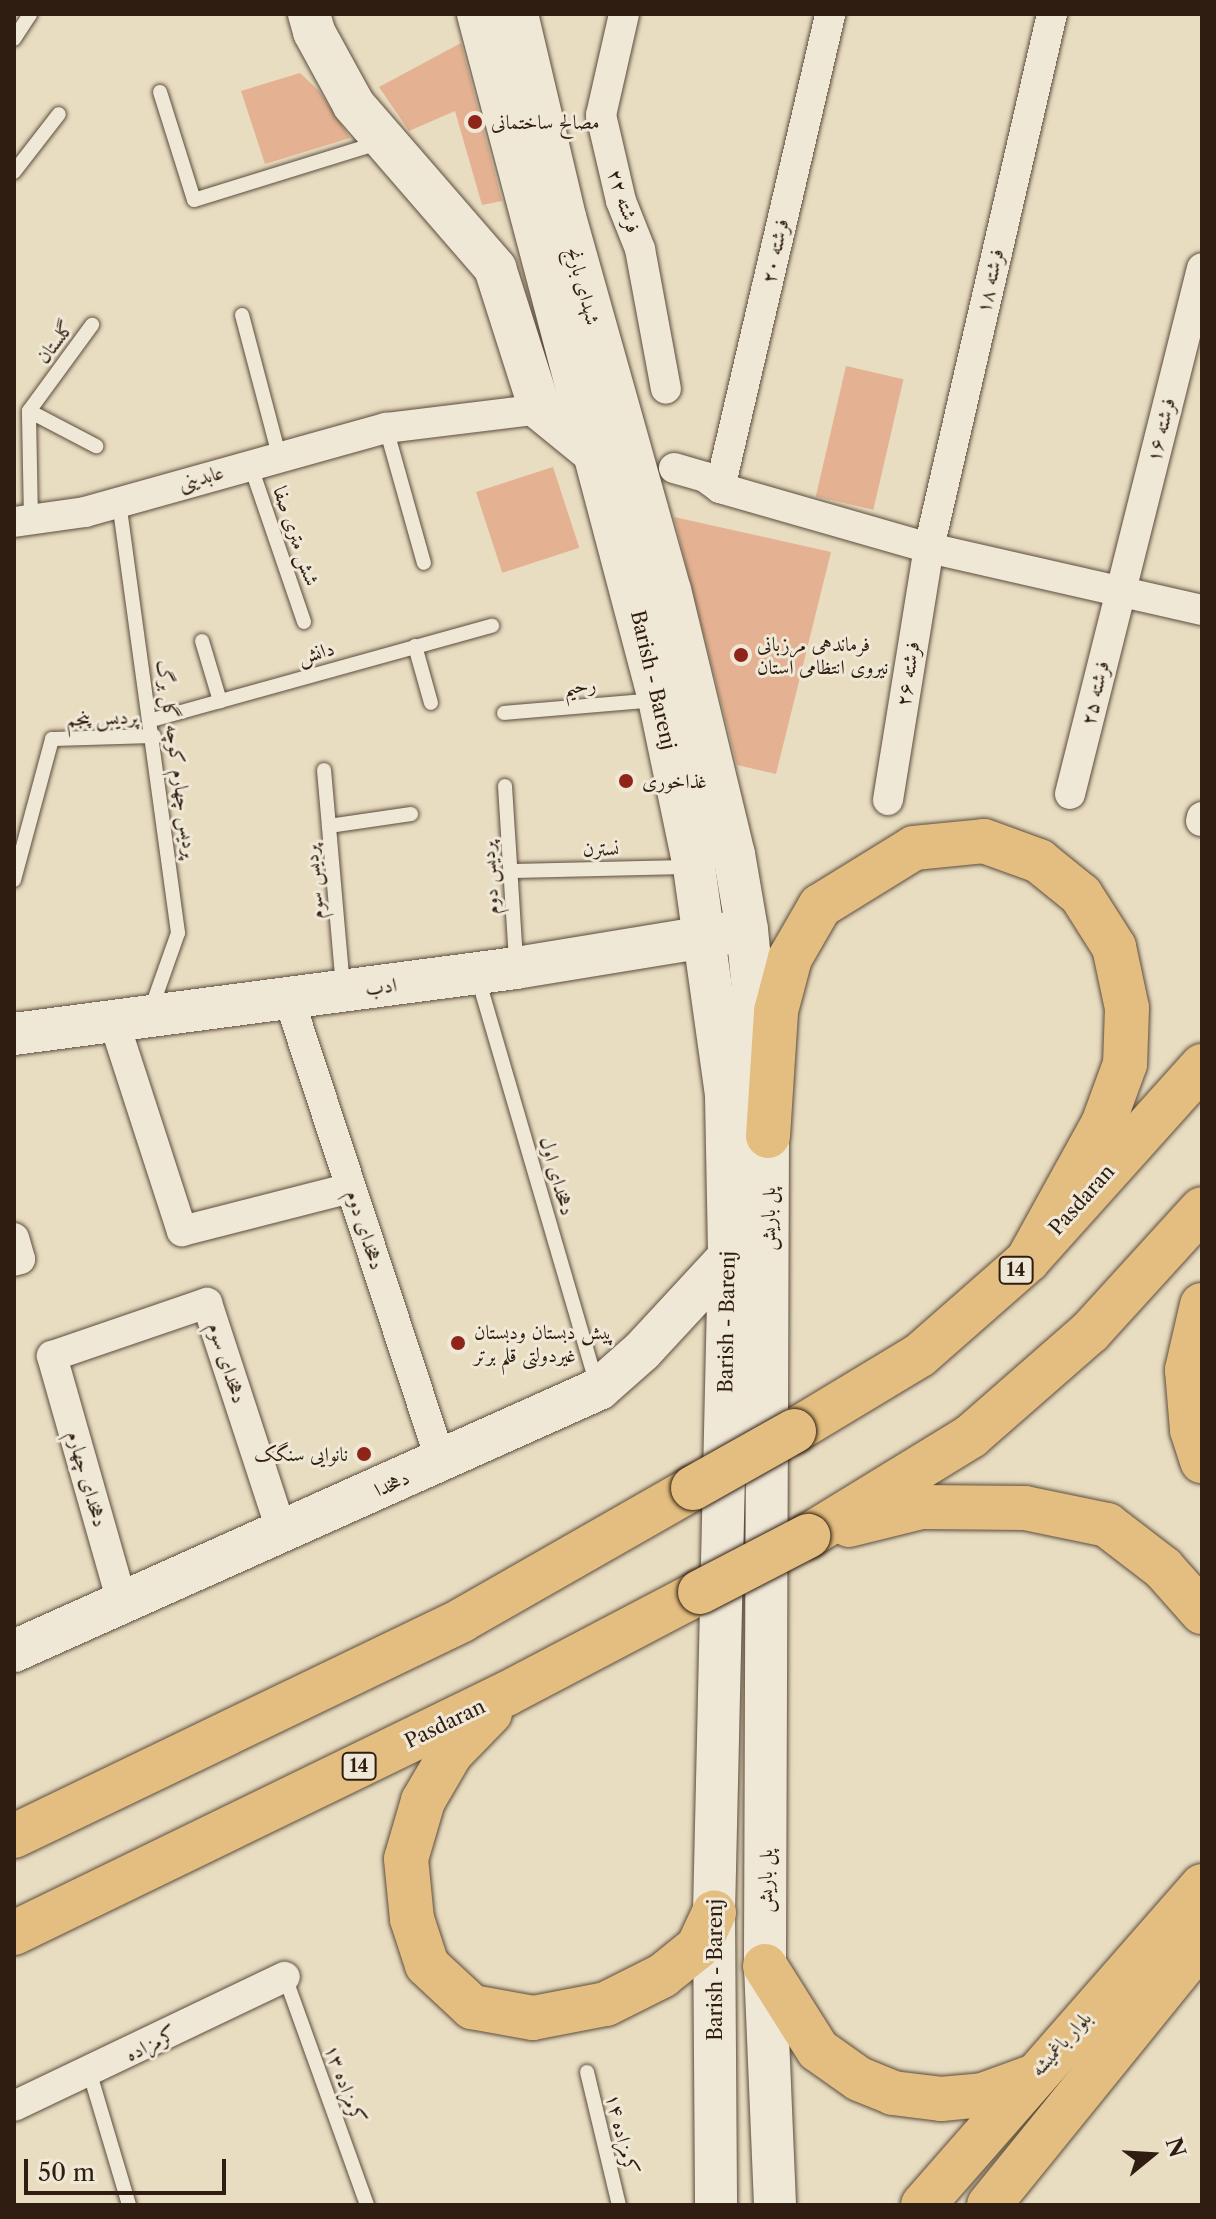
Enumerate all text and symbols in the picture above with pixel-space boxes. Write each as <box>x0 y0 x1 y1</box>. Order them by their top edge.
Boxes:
place label: مصالح ساختمانی <box>491 110 600 134</box>
marker: مصالح ساختمانی <box>466 113 484 131</box>
street label: ۲۲ فرشته <box>602 166 646 236</box>
street label: ۲۰ فرشته <box>756 216 794 286</box>
street label: شهدای بارنج <box>561 244 605 328</box>
street label: ۱۸ فرشته <box>971 246 1009 316</box>
street label: گلستان <box>31 316 79 368</box>
street label: ۱۶ فرشته <box>1141 395 1181 465</box>
street label: عابدینی <box>176 460 226 496</box>
street label: شش متری صفا <box>268 483 324 589</box>
street label: Barish - Barenj <box>625 608 681 752</box>
place label: فرماندهی مرزبانی نیروی انتظامی استان <box>757 632 888 679</box>
street label: دانش <box>295 636 337 670</box>
street label: ۲۶ فرشته <box>891 640 925 708</box>
marker: فرماندهی مرزبانی نیروی انتظامی استان <box>732 646 750 664</box>
street label: پردیس چهارم کوچه گل برگ <box>151 658 203 860</box>
street label: ۲۵ فرشته <box>1075 658 1115 728</box>
street label: رحیم <box>563 673 597 699</box>
street label: پردیس پنجم <box>66 705 138 731</box>
place label: غذاخوری <box>642 769 707 793</box>
marker: غذاخوری <box>617 772 635 790</box>
street label: نسترن <box>582 837 620 861</box>
street label: پردیس دوم <box>475 841 505 915</box>
street label: پردیس سوم <box>299 844 329 920</box>
street label: ادب <box>364 973 398 1001</box>
street label: دهخدای اول <box>534 1134 580 1218</box>
street label: Pasdaran <box>1044 1160 1120 1240</box>
street label: دهخدای دوم <box>341 1187 389 1273</box>
street label: پل باریش <box>756 1187 780 1251</box>
street label: Barish - Barenj <box>714 1251 740 1393</box>
road number: 14 <box>998 1256 1034 1284</box>
street label: دهخدای سوم <box>203 1320 251 1406</box>
place label: پیش دبستان ودبستان غیردولتی قلم برتر <box>474 1320 614 1367</box>
marker: پیش دبستان ودبستان غیردولتی قلم برتر <box>449 1334 467 1352</box>
street label: دهخدای چهارم <box>62 1428 112 1530</box>
place label: نانوایی سنگک <box>254 1442 348 1466</box>
marker: نانوایی سنگک <box>355 1445 373 1463</box>
street label: دهخدا <box>371 1466 413 1502</box>
street label: Pasdaran <box>401 1694 489 1754</box>
road number: 14 <box>341 1752 377 1780</box>
street label: پل باریش <box>753 1849 777 1913</box>
street label: Barish - Barenj <box>703 1899 727 2041</box>
street label: بلوار باغمیشه <box>1026 2007 1096 2081</box>
street label: کرمزاده <box>122 2021 180 2067</box>
street label: کرمزاده ۱۳ <box>320 2041 370 2127</box>
street label: کرمزاده ۱۴ <box>601 2091 643 2177</box>
north arrow <box>1112 2115 1192 2195</box>
text: N <box>1160 2134 1191 2161</box>
scale bar <box>28 2143 230 2193</box>
text: 50 m <box>38 2158 95 2187</box>

